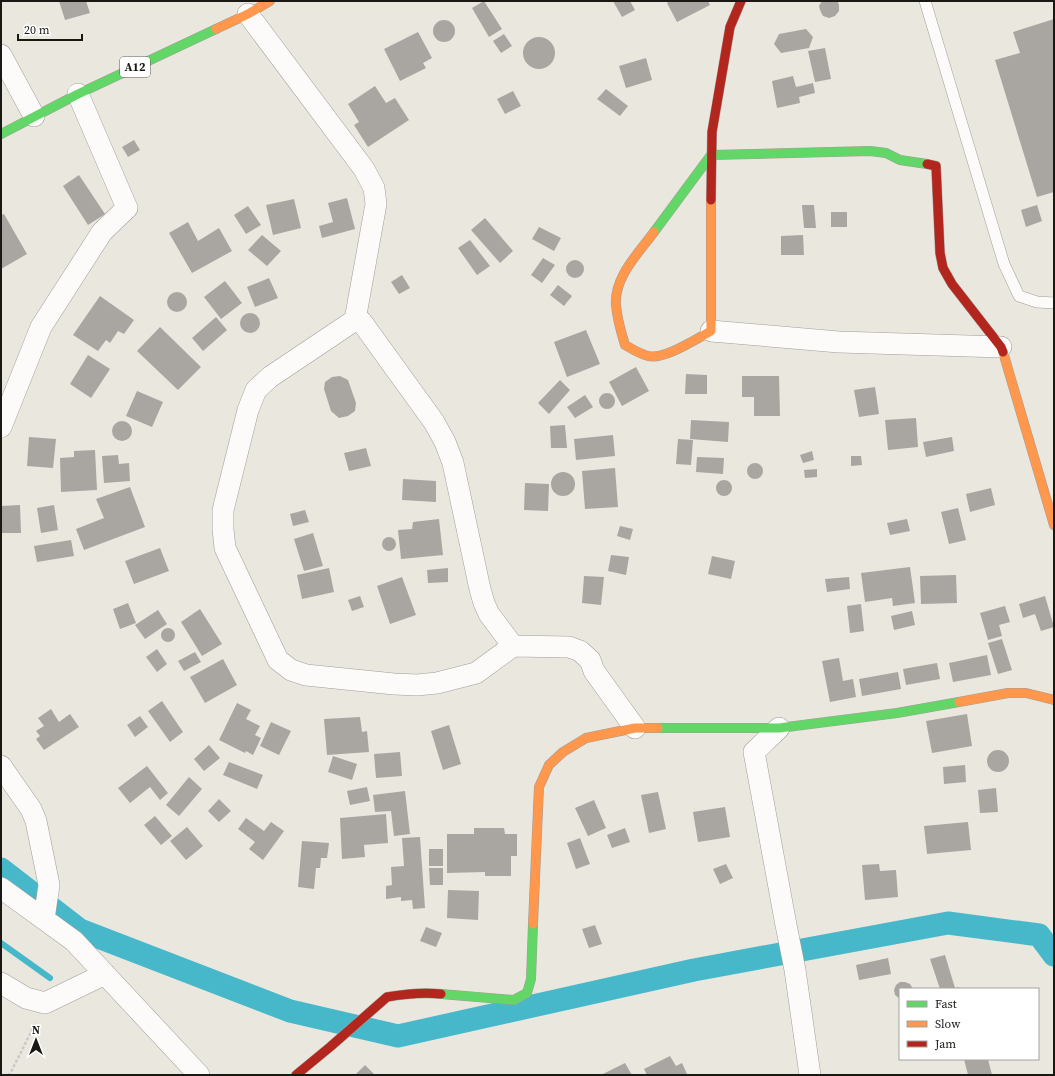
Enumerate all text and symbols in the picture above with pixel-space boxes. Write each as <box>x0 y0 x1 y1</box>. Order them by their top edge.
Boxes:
scale bar <box>18 16 82 42</box>
text: 20 m <box>24 22 50 38</box>
road number: A12 <box>120 57 150 77</box>
legend <box>899 988 1039 1060</box>
text: Fast <box>935 996 957 1012</box>
text: Slow <box>935 1016 961 1032</box>
north arrow <box>16 1020 56 1060</box>
text: N <box>32 1023 40 1038</box>
text: Jam <box>934 1036 956 1052</box>

